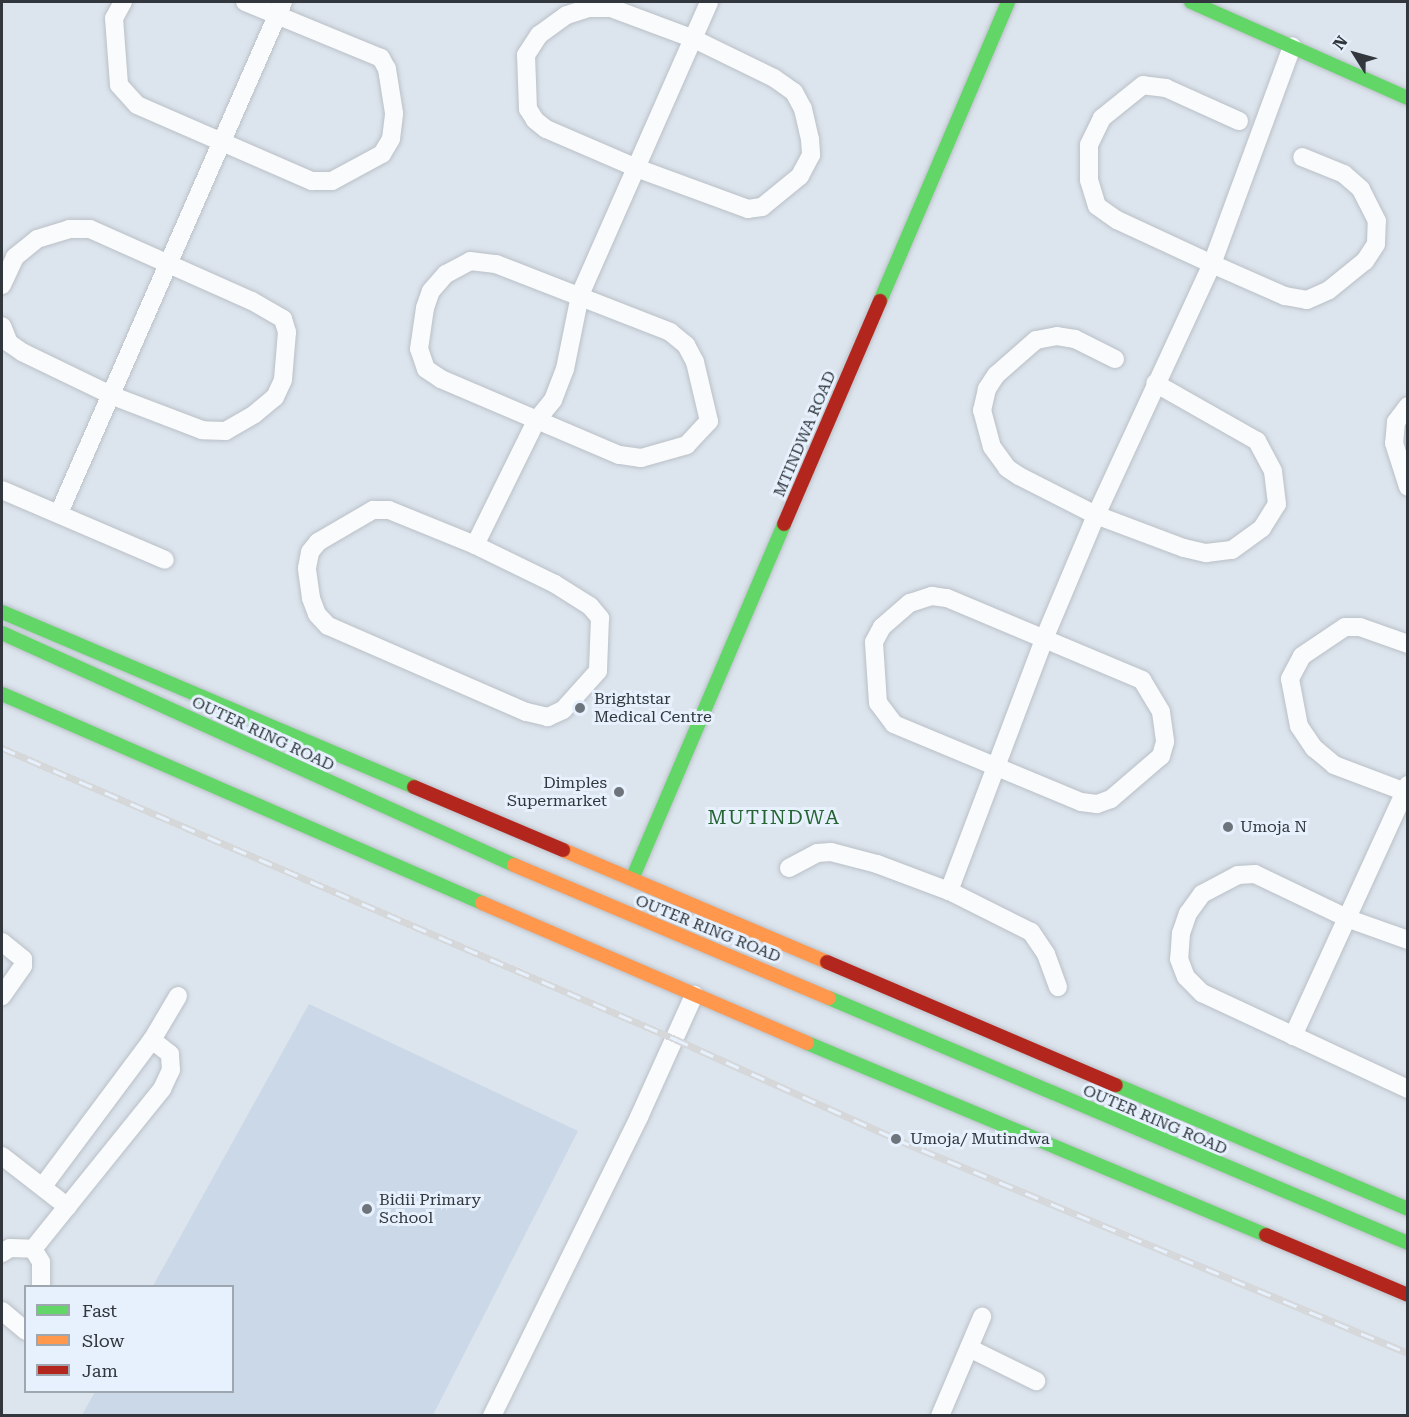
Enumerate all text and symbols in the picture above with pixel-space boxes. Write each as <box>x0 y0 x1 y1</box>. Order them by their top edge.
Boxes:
north arrow <box>1325 24 1385 84</box>
text: N <box>1329 32 1352 54</box>
street label: MTINDWA ROAD <box>770 368 840 500</box>
place label: Brightstar Medical Centre <box>594 689 712 727</box>
street label: OUTER RING ROAD <box>189 693 337 775</box>
marker: Brightstar Medical Centre <box>571 699 589 717</box>
place label: Dimples Supermarket <box>507 773 607 811</box>
marker: Dimples Supermarket <box>612 785 626 799</box>
district label: MUTINDWA <box>708 805 840 829</box>
place label: Umoja N <box>1240 817 1307 837</box>
marker: Umoja N <box>1221 820 1235 834</box>
street label: OUTER RING ROAD <box>633 891 783 967</box>
street label: OUTER RING ROAD <box>1080 1081 1230 1159</box>
place label: Umoja/ Mutindwa <box>910 1129 1050 1149</box>
marker: Umoja/ Mutindwa <box>887 1130 905 1148</box>
place label: Bidii Primary School <box>379 1190 481 1228</box>
marker: Bidii Primary School <box>360 1202 374 1216</box>
legend <box>24 1285 234 1393</box>
text: Fast <box>82 1300 117 1321</box>
text: Slow <box>82 1330 124 1351</box>
text: Jam <box>82 1360 118 1381</box>

